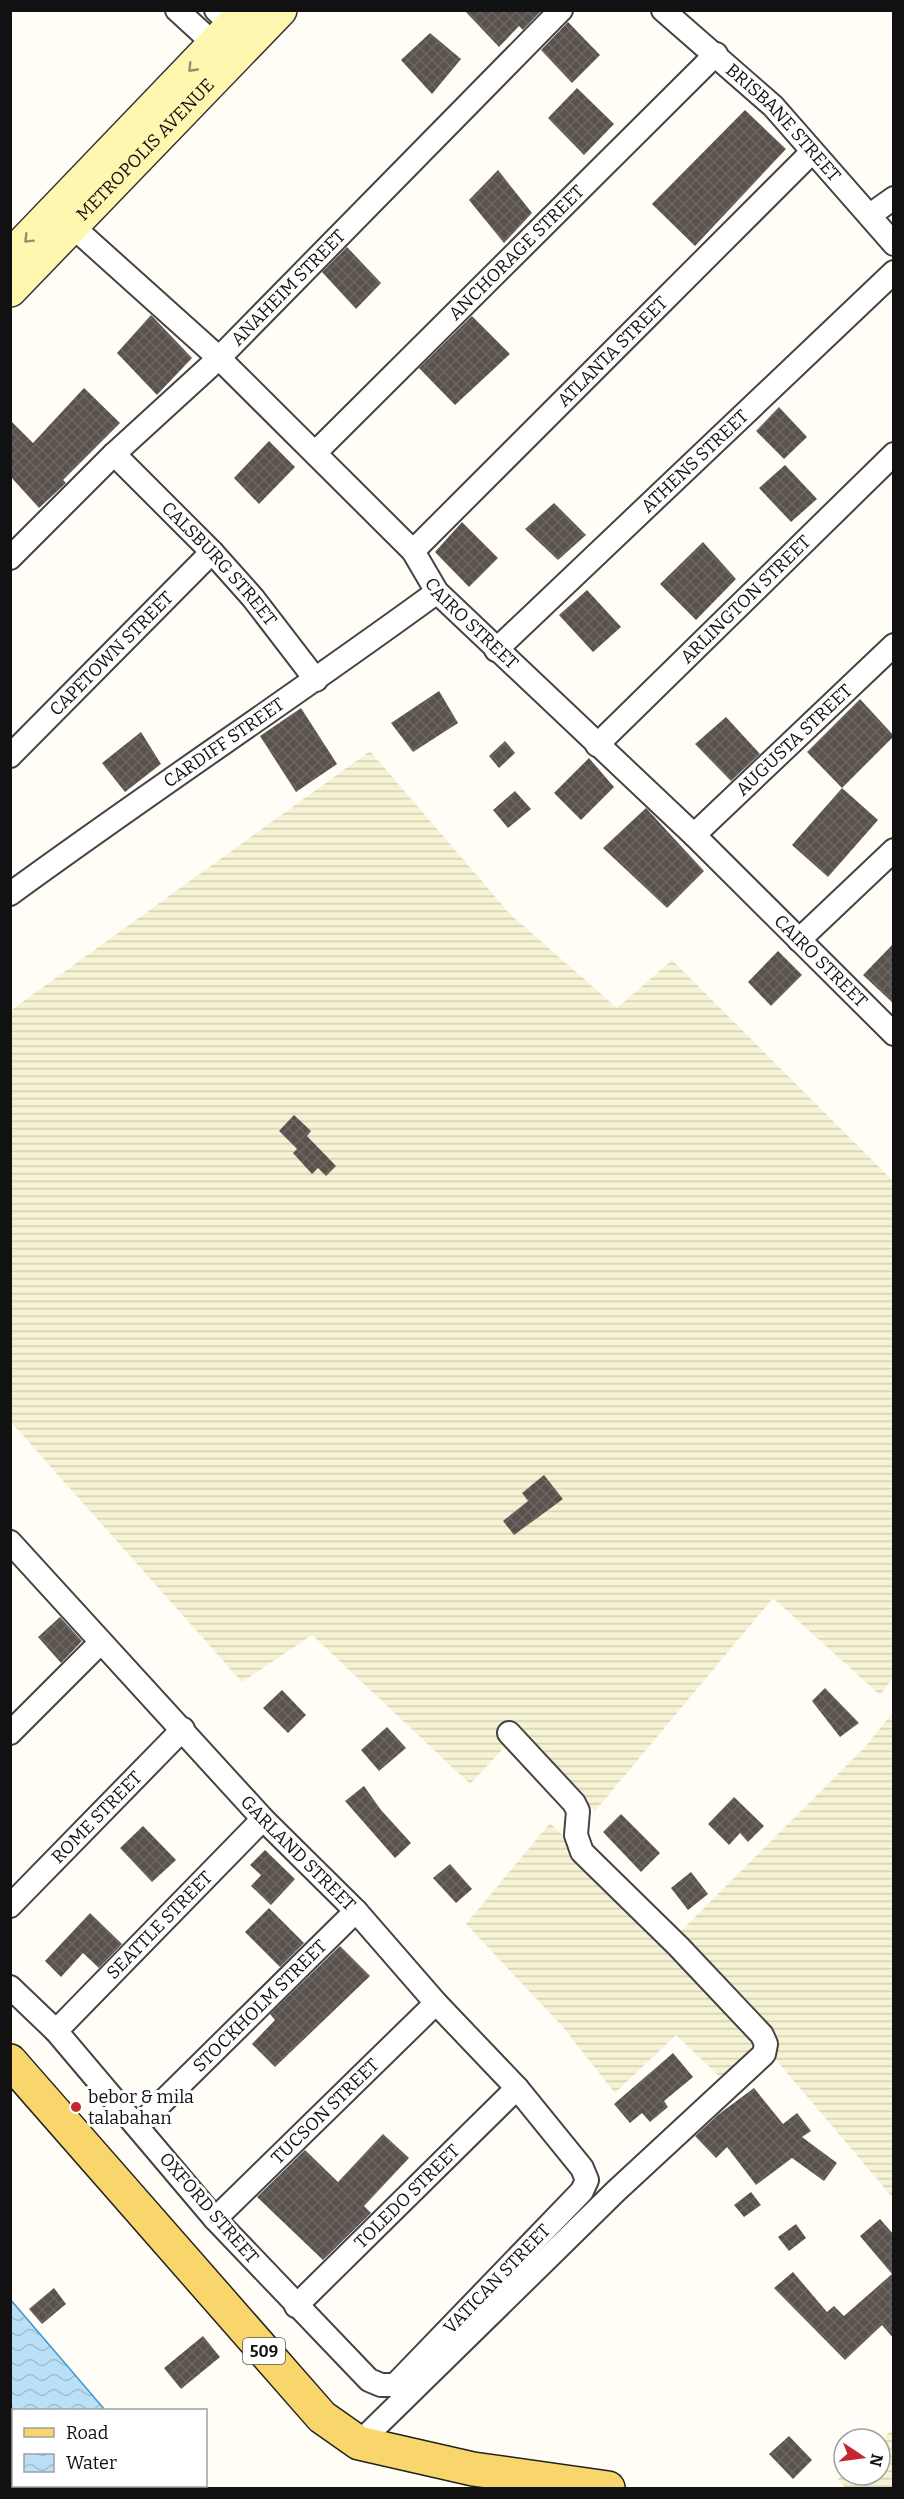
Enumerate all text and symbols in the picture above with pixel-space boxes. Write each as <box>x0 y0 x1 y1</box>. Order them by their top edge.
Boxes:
street label: BRISBANE STREET <box>721 59 846 187</box>
one-way arrow <box>188 61 199 72</box>
street label: METROPOLIS AVENUE <box>72 74 219 225</box>
street label: ANCHORAGE STREET <box>444 180 589 325</box>
street label: ANAHEIM STREET <box>226 225 350 350</box>
one-way arrow <box>24 232 35 243</box>
street label: ATLANTA STREET <box>553 292 672 411</box>
street label: ATHENS STREET <box>636 405 753 517</box>
street label: CALSBURG STREET <box>157 497 282 631</box>
street label: ARLINGTON STREET <box>676 530 816 668</box>
street label: CAIRO STREET <box>420 574 523 674</box>
street label: CAPETOWN STREET <box>45 586 178 721</box>
street label: AUGUSTA STREET <box>731 679 857 800</box>
street label: CARDIFF STREET <box>159 693 289 792</box>
street label: CAIRO STREET <box>770 910 872 1012</box>
street label: ROME STREET <box>47 1766 147 1868</box>
street label: GARLAND STREET <box>236 1791 361 1916</box>
street label: SEATTLE STREET <box>102 1866 217 1984</box>
street label: STOCKHOLM STREET <box>188 1935 332 2077</box>
street label: TUCSON STREET <box>267 2054 384 2169</box>
place label: bebor & mila talabahan <box>88 2086 194 2129</box>
marker: bebor & mila talabahan <box>69 2100 83 2114</box>
street label: TOLEDO STREET <box>350 2140 465 2253</box>
street label: OXFORD STREET <box>155 2148 264 2268</box>
street label: VATICAN STREET <box>439 2219 555 2338</box>
road number: 509 <box>243 2338 285 2364</box>
legend <box>12 2409 207 2487</box>
text: Road <box>66 2422 109 2444</box>
north arrow <box>832 2427 892 2487</box>
text: Water <box>66 2452 117 2474</box>
text: N <box>865 2452 887 2468</box>

